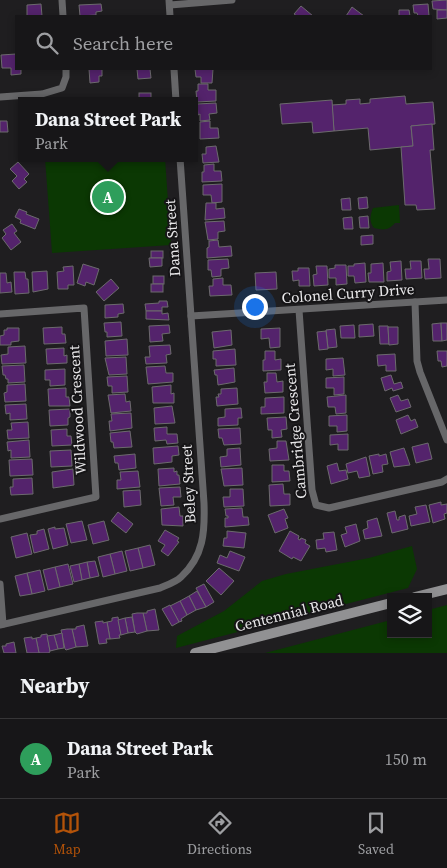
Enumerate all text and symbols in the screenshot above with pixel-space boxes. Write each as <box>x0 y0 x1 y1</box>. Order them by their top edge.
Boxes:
search box <box>15 15 432 70</box>
icon: search <box>33 29 61 57</box>
text: Search here <box>73 30 173 56</box>
popup <box>18 97 198 162</box>
text: Dana Street Park <box>35 106 181 132</box>
text: Park <box>35 132 68 154</box>
pin: A <box>92 178 124 216</box>
street label: Dana Street <box>159 199 185 277</box>
street label: Colonel Curry Drive <box>281 278 415 308</box>
your location <box>242 294 268 320</box>
street label: Wildwood Crescent <box>63 345 91 475</box>
street label: Cambridge Crescent <box>279 362 311 500</box>
street label: Beley Street <box>175 444 201 524</box>
street label: Centennial Road <box>233 589 346 637</box>
map controls <box>387 593 432 638</box>
button: layers <box>387 593 432 638</box>
text: Nearby <box>20 671 90 700</box>
text: Dana Street Park <box>67 735 213 761</box>
text: A <box>31 748 41 770</box>
text: 150 m <box>385 748 427 770</box>
text: Park <box>67 761 100 783</box>
tab: Map <box>53 809 81 859</box>
tab: Directions <box>187 809 252 859</box>
tab: Saved <box>358 809 394 859</box>

